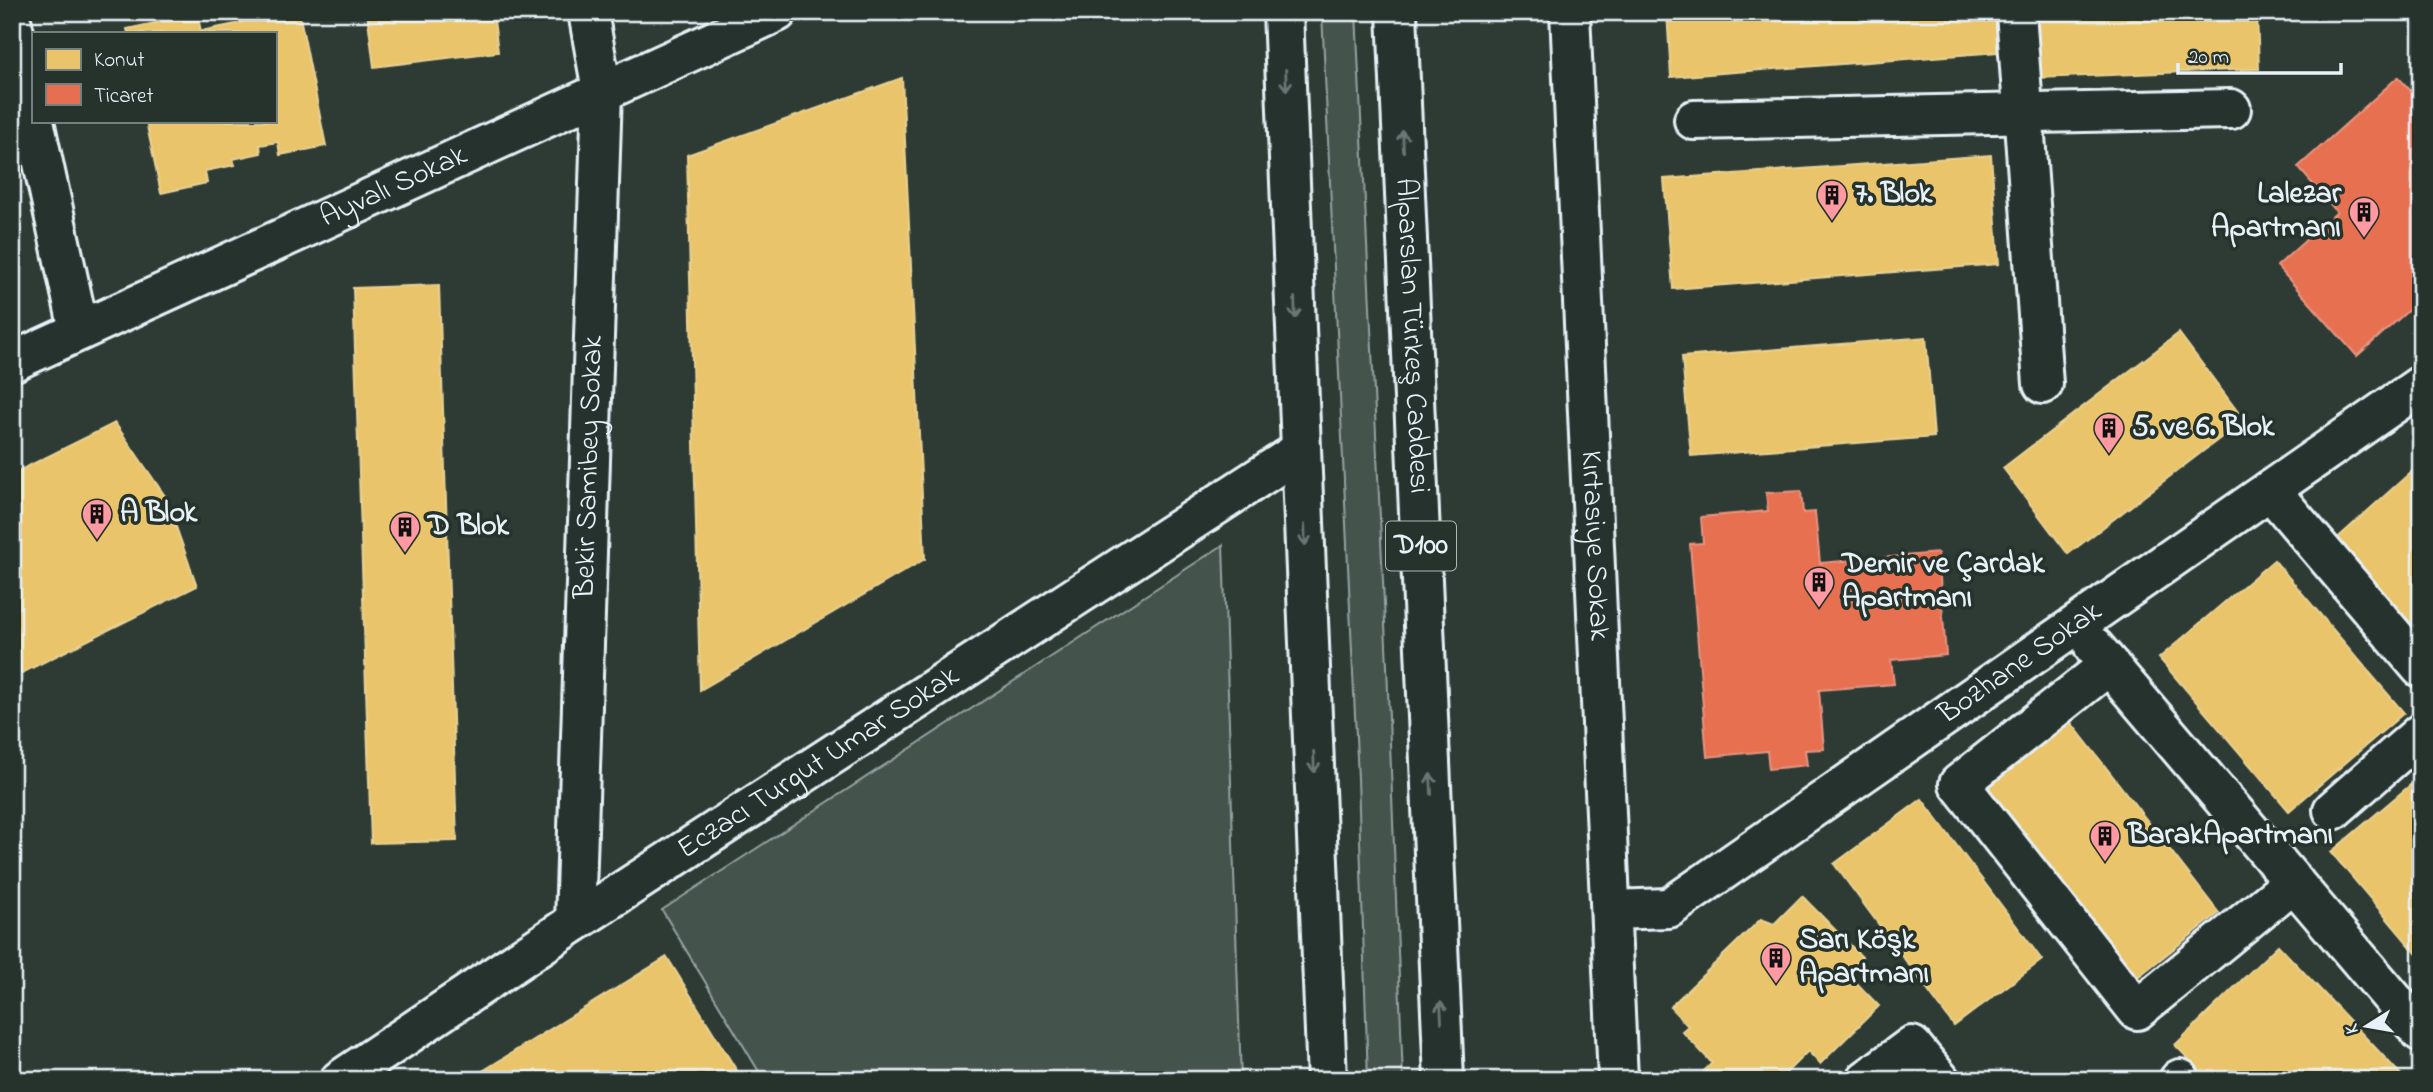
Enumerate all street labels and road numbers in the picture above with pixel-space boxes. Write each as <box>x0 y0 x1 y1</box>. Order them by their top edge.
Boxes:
street label: Ayvalı Sokak <box>313 134 475 240</box>
street label: Alparslan Türkeş Caddesi <box>1382 177 1440 494</box>
street label: Bekir Samibey Sokak <box>563 334 616 600</box>
street label: Kırtasiye Sokak <box>1568 449 1620 642</box>
road number: D100 <box>1386 522 1456 570</box>
street label: Bozhane Sokak <box>1929 591 2112 737</box>
street label: Eczacı Turgut Umar Sokak <box>669 655 969 871</box>

